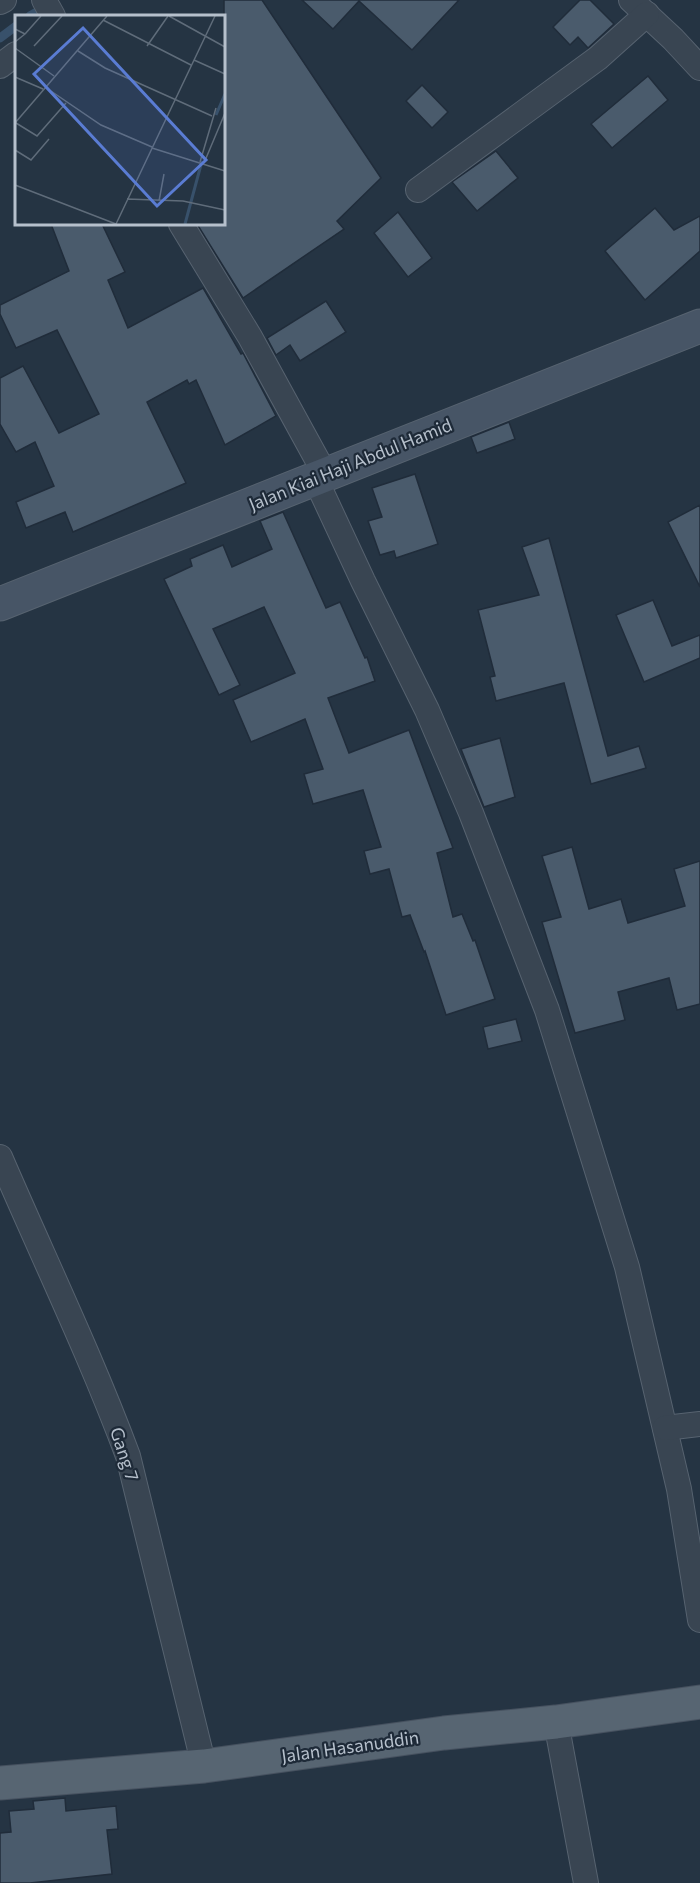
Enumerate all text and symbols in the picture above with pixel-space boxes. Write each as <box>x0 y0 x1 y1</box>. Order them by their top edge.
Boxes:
inset map <box>15 15 225 225</box>
street label: Jalan Kiai Haji Abdul Hamid <box>245 413 455 515</box>
street label: Gang 7 <box>106 1424 144 1484</box>
street label: Jalan Hasanuddin <box>280 1725 420 1767</box>

